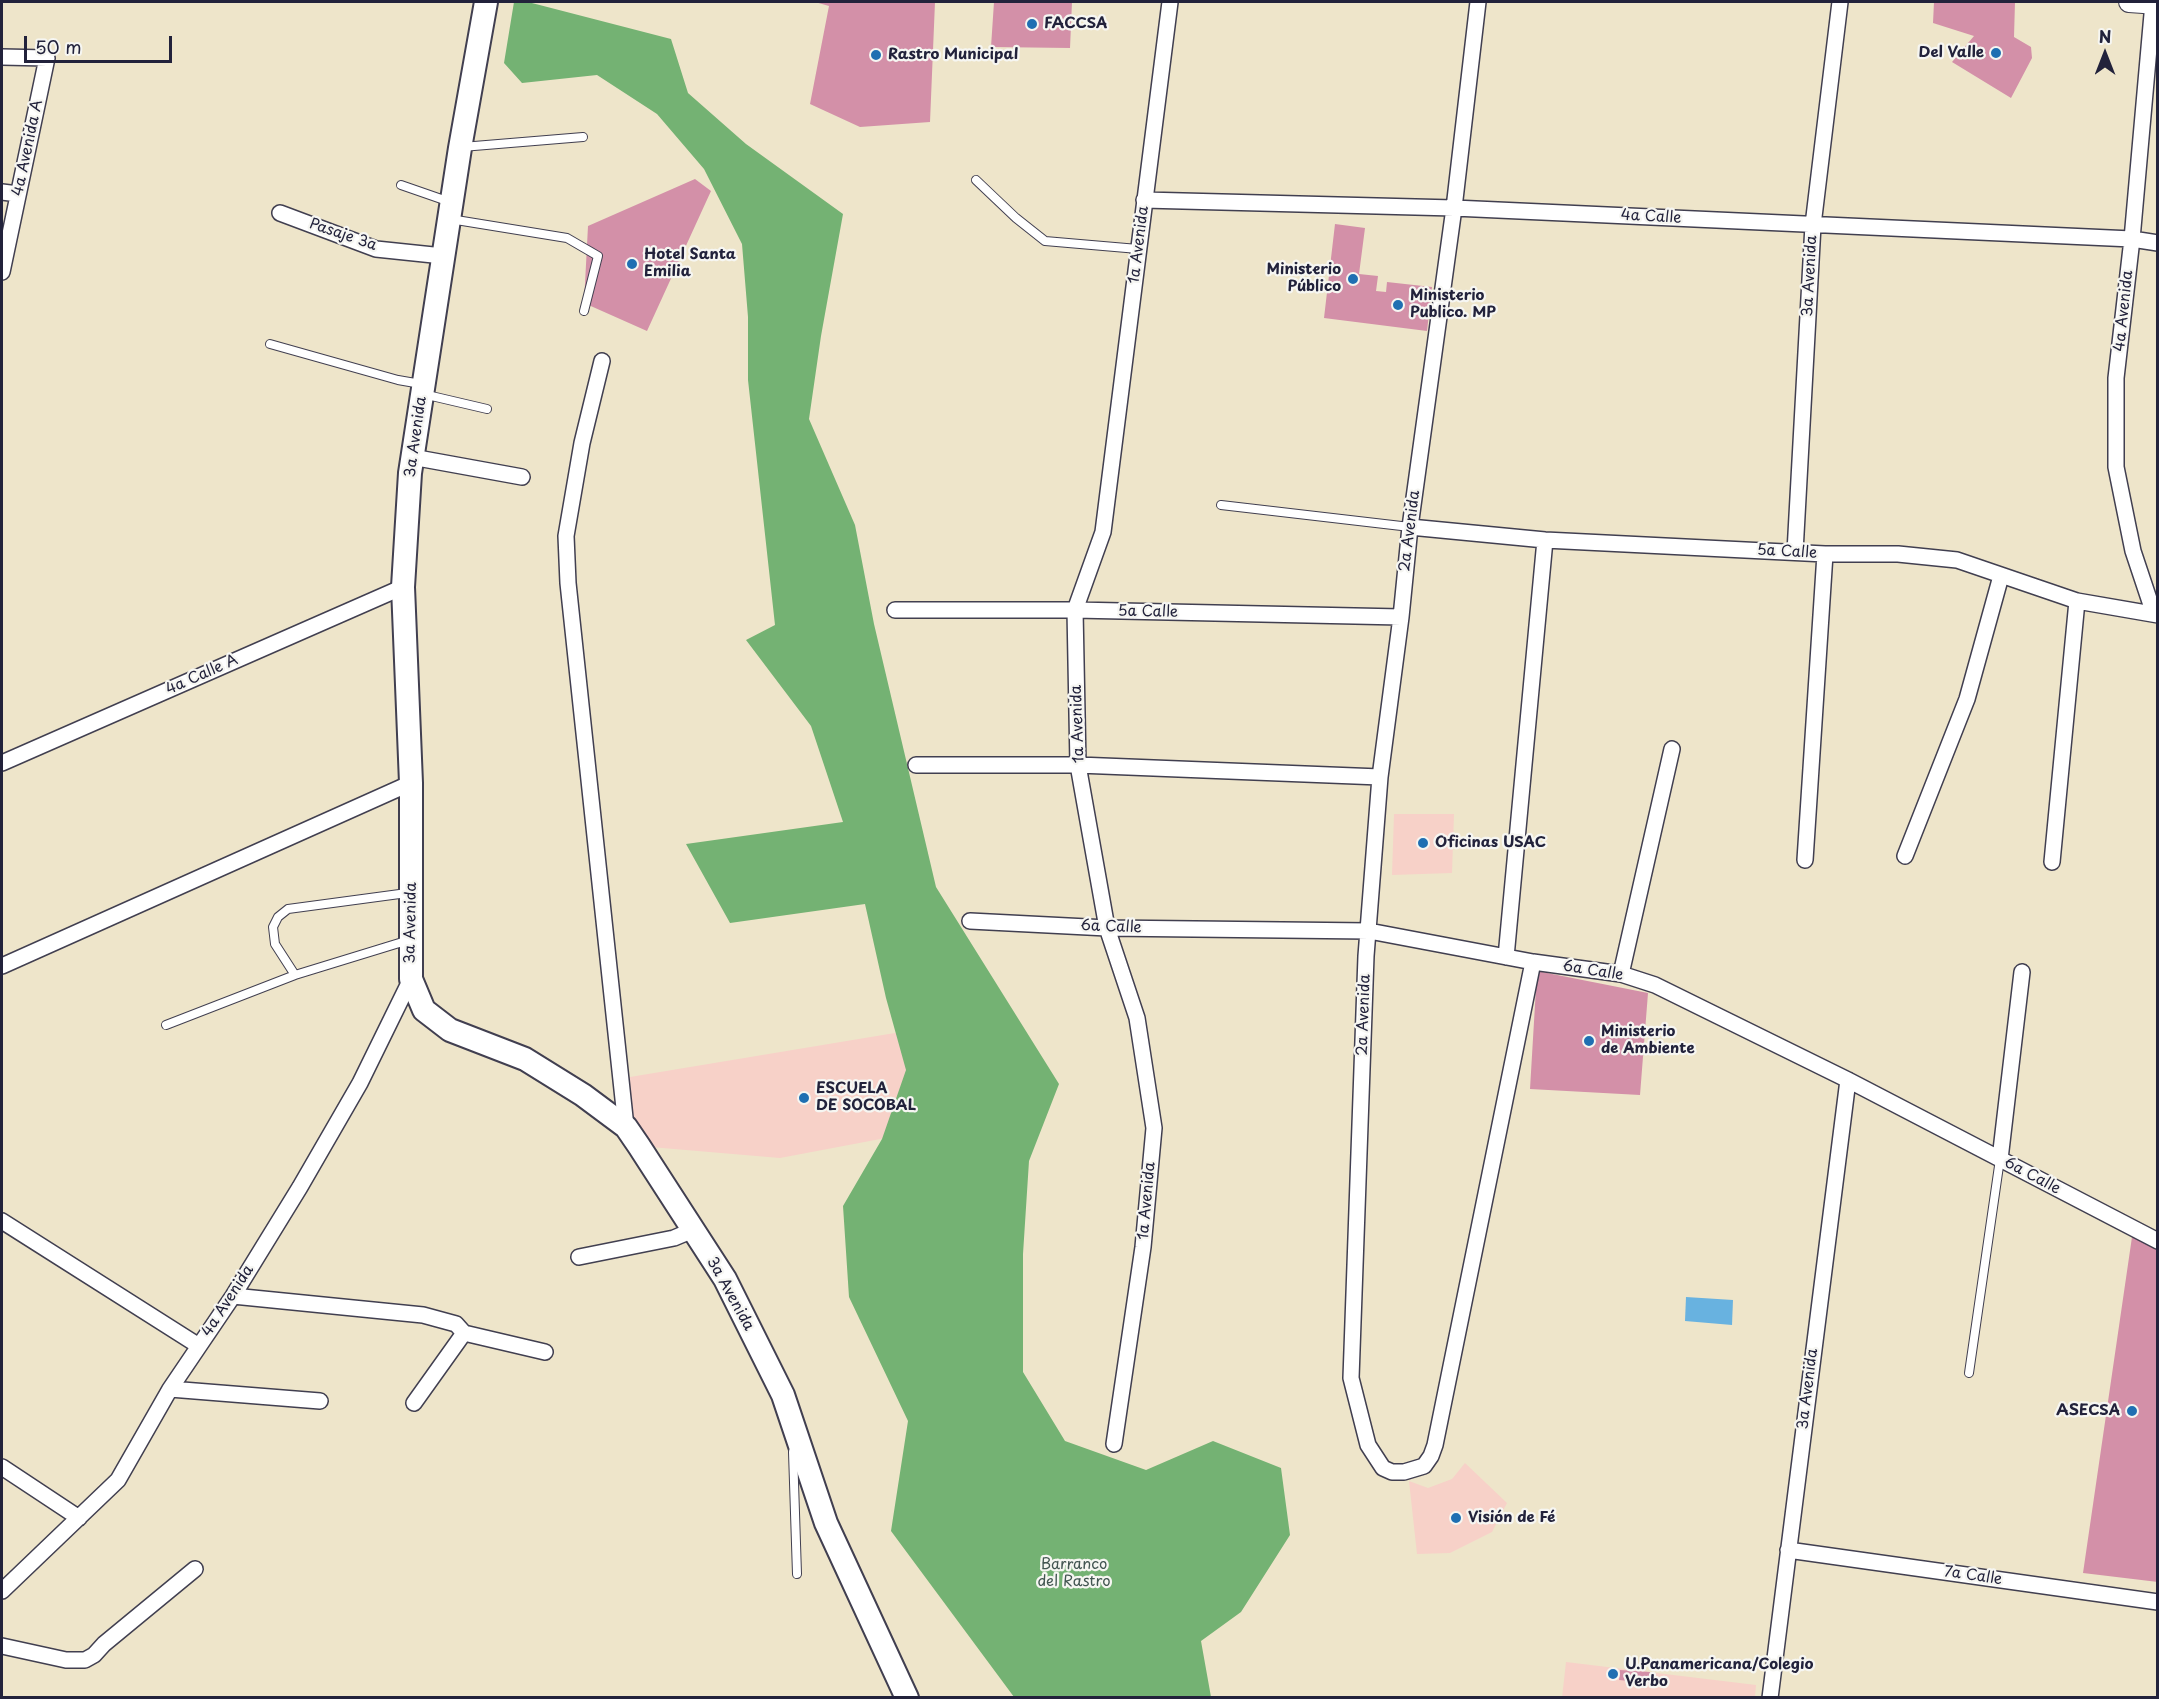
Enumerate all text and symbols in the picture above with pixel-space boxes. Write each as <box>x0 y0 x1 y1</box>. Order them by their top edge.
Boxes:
place label: FACCSA <box>1044 15 1107 33</box>
marker: FACCSA <box>1025 17 1039 31</box>
scale bar <box>27 24 176 62</box>
north arrow <box>2075 24 2135 84</box>
text: N <box>2099 24 2111 48</box>
text: 50 m <box>35 33 82 60</box>
place label: Del Valle <box>1918 44 1984 62</box>
place label: Rastro Municipal <box>888 46 1018 64</box>
marker: Del Valle <box>1989 46 2003 60</box>
marker: Rastro Municipal <box>869 48 883 62</box>
street label: 4a Avenida A <box>9 98 47 198</box>
street label: 1a Avenida <box>1125 205 1153 285</box>
street label: 4a Calle <box>1620 206 1682 228</box>
street label: Pasaje 3a <box>307 215 379 255</box>
street label: 3a Avenida <box>1799 235 1821 317</box>
place label: Hotel Santa Emilia <box>644 246 736 281</box>
marker: Hotel Santa Emilia <box>625 257 639 271</box>
place label: Ministerio Público <box>1267 261 1341 296</box>
street label: 4a Avenida <box>2111 270 2137 352</box>
marker: Ministerio Público <box>1346 272 1360 286</box>
place label: Ministerio Publico. MP <box>1410 287 1496 322</box>
marker: Ministerio Publico. MP <box>1391 298 1405 312</box>
street label: 3a Avenida <box>401 395 431 479</box>
street label: 2a Avenida <box>1396 489 1424 573</box>
street label: 5a Calle <box>1756 541 1818 563</box>
street label: 5a Calle <box>1118 602 1178 622</box>
street label: 4a Calle A <box>163 651 241 699</box>
street label: 1a Avenida <box>1068 685 1088 763</box>
place label: Oficinas USAC <box>1435 834 1546 852</box>
marker: Oficinas USAC <box>1416 836 1430 850</box>
street label: 3a Avenida <box>401 882 421 964</box>
street label: 6a Calle <box>1080 917 1142 937</box>
street label: 6a Calle <box>1561 957 1625 985</box>
street label: 2a Avenida <box>1354 974 1374 1056</box>
place label: Ministerio de Ambiente <box>1601 1023 1695 1058</box>
marker: Ministerio de Ambiente <box>1582 1034 1596 1048</box>
place label: ESCUELA DE SOCOBAL <box>816 1080 916 1115</box>
marker: ESCUELA DE SOCOBAL <box>797 1091 811 1105</box>
street label: 6a Calle <box>2001 1154 2063 1198</box>
street label: 1a Avenida <box>1135 1161 1159 1241</box>
street label: 3a Avenida <box>702 1254 758 1334</box>
street label: 4a Avenida <box>198 1262 258 1340</box>
street label: 3a Avenida <box>1794 1347 1822 1431</box>
place label: ASECSA <box>2056 1402 2120 1420</box>
marker: ASECSA <box>2125 1404 2139 1418</box>
place label: Visión de Fé <box>1468 1509 1555 1527</box>
marker: Visión de Fé <box>1449 1511 1463 1525</box>
park label: Barranco del Rastro <box>1037 1556 1111 1591</box>
street label: 7a Calle <box>1943 1563 2003 1589</box>
place label: U.Panamericana/Colegio Verbo <box>1625 1656 1813 1691</box>
marker: U.Panamericana/Colegio Verbo <box>1606 1667 1620 1681</box>

